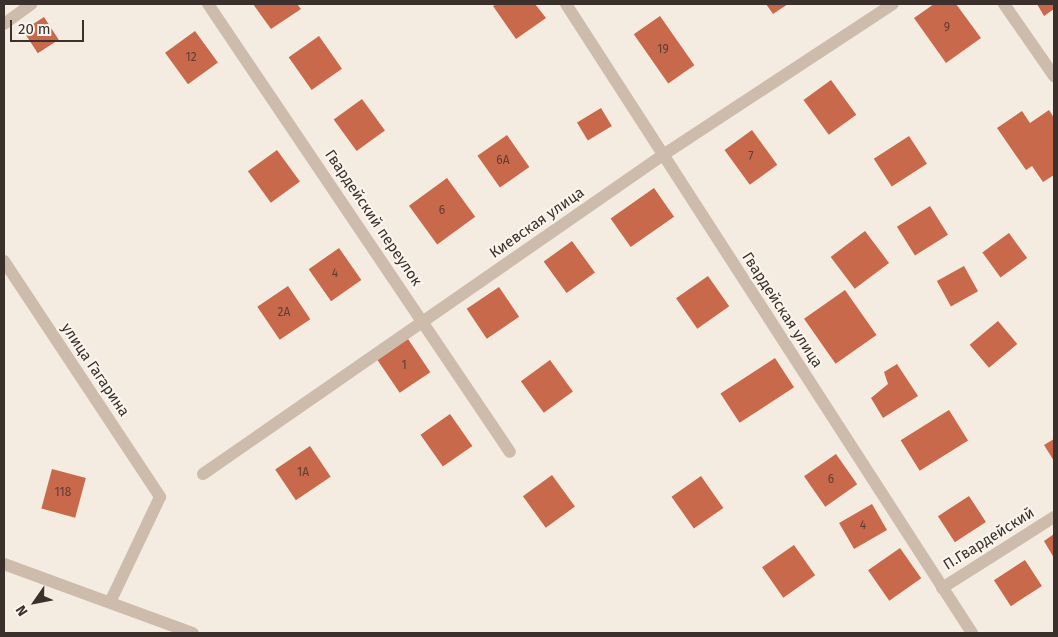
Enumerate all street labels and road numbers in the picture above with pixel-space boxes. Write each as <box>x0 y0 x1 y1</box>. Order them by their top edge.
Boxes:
street label: Гвардейский переулок <box>321 146 425 290</box>
street label: Киевская улица <box>486 184 588 262</box>
street label: Гвардейская улица <box>738 249 826 371</box>
street label: улица Гагарина <box>57 320 133 420</box>
street label: П.Гвардейский <box>940 504 1038 574</box>

